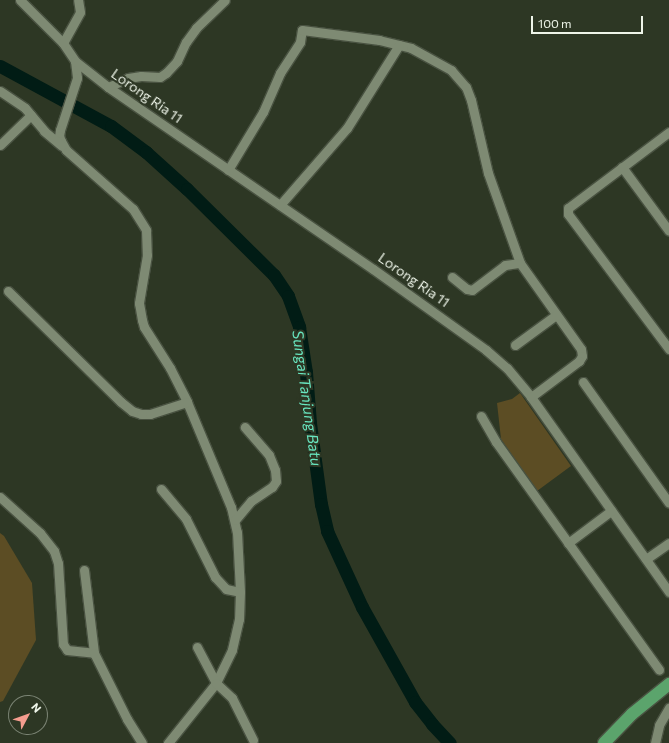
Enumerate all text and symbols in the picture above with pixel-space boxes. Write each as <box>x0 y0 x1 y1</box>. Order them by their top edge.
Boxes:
scale bar <box>533 8 645 34</box>
text: 100 m <box>538 16 572 30</box>
street label: Lorong Ria 11 <box>108 65 186 127</box>
street label: Lorong Ria 11 <box>375 249 453 311</box>
water label: Sungai Tanjung Batu <box>289 329 325 467</box>
north arrow <box>8 695 48 735</box>
text: N <box>29 700 44 715</box>

